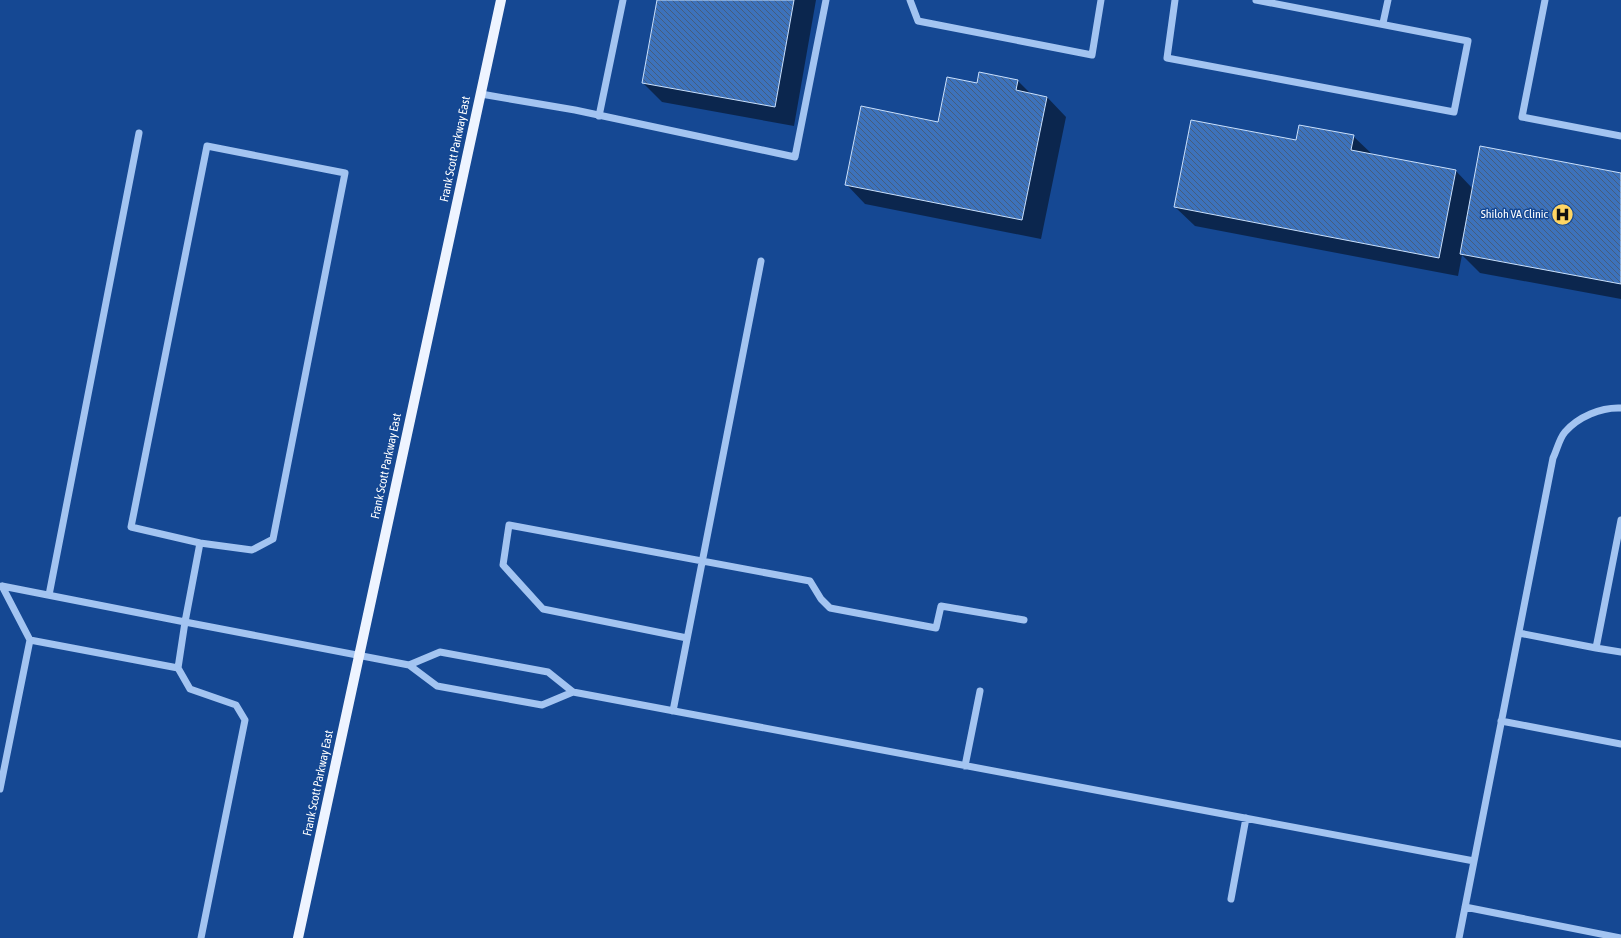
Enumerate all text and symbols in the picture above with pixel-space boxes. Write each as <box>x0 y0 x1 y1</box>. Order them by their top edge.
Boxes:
street label: Frank Scott Parkway East <box>437 94 473 203</box>
hospital icon: Shiloh VA Clinic <box>1550 201 1576 227</box>
place label: Shiloh VA Clinic <box>1481 207 1549 221</box>
street label: Frank Scott Parkway East <box>368 411 404 520</box>
street label: Frank Scott Parkway East <box>300 728 336 837</box>

